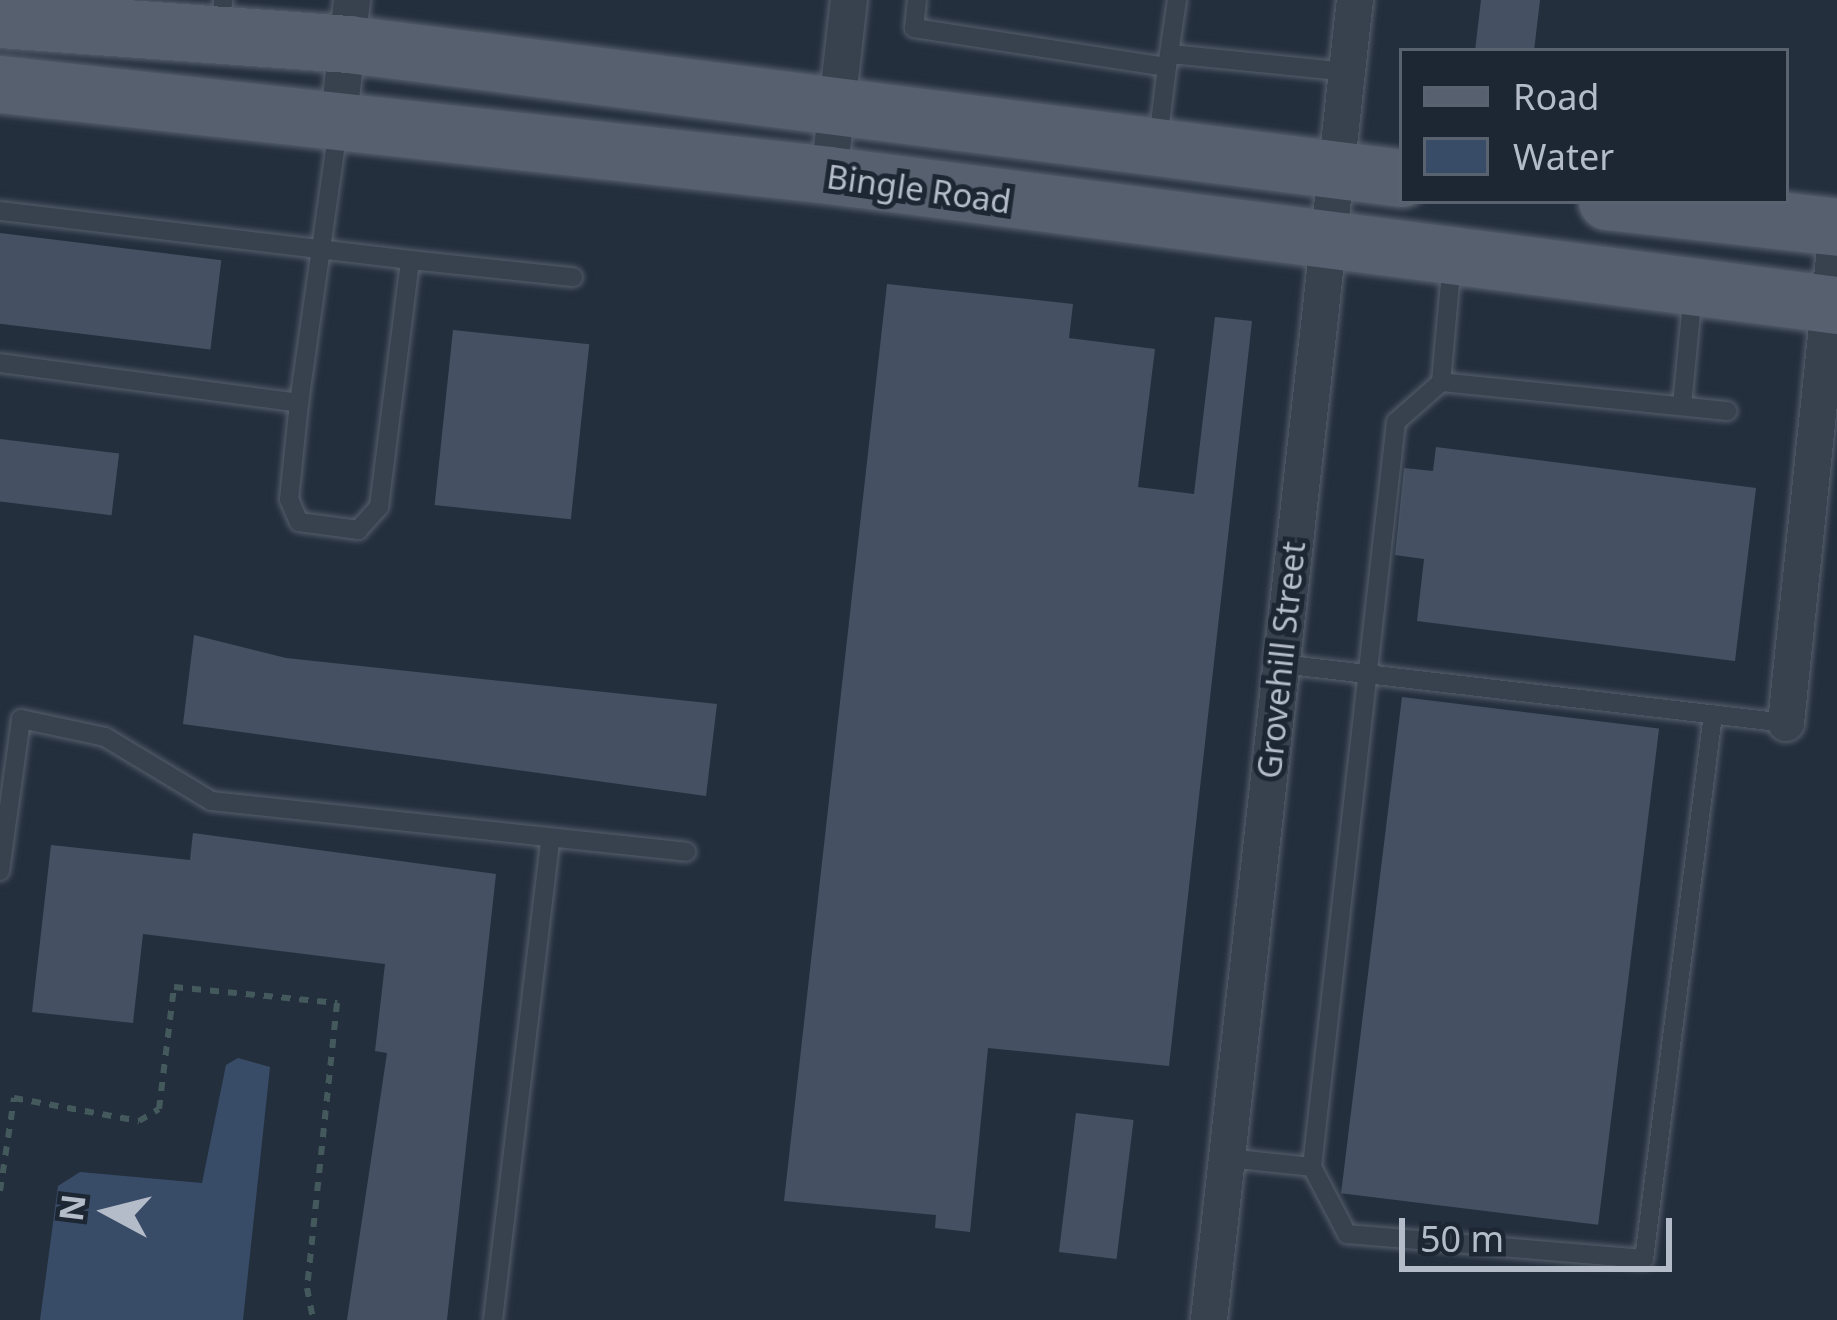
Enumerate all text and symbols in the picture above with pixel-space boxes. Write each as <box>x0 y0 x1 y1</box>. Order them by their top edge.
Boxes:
legend <box>1399 48 1789 204</box>
text: Road <box>1513 72 1600 121</box>
text: Water <box>1513 132 1614 181</box>
street label: Bingle Road <box>824 156 1014 222</box>
street label: Grovehill Street <box>1249 539 1313 781</box>
north arrow <box>48 1152 168 1272</box>
text: N <box>48 1191 96 1224</box>
scale bar <box>1405 1194 1678 1268</box>
text: 50 m <box>1420 1214 1504 1263</box>

